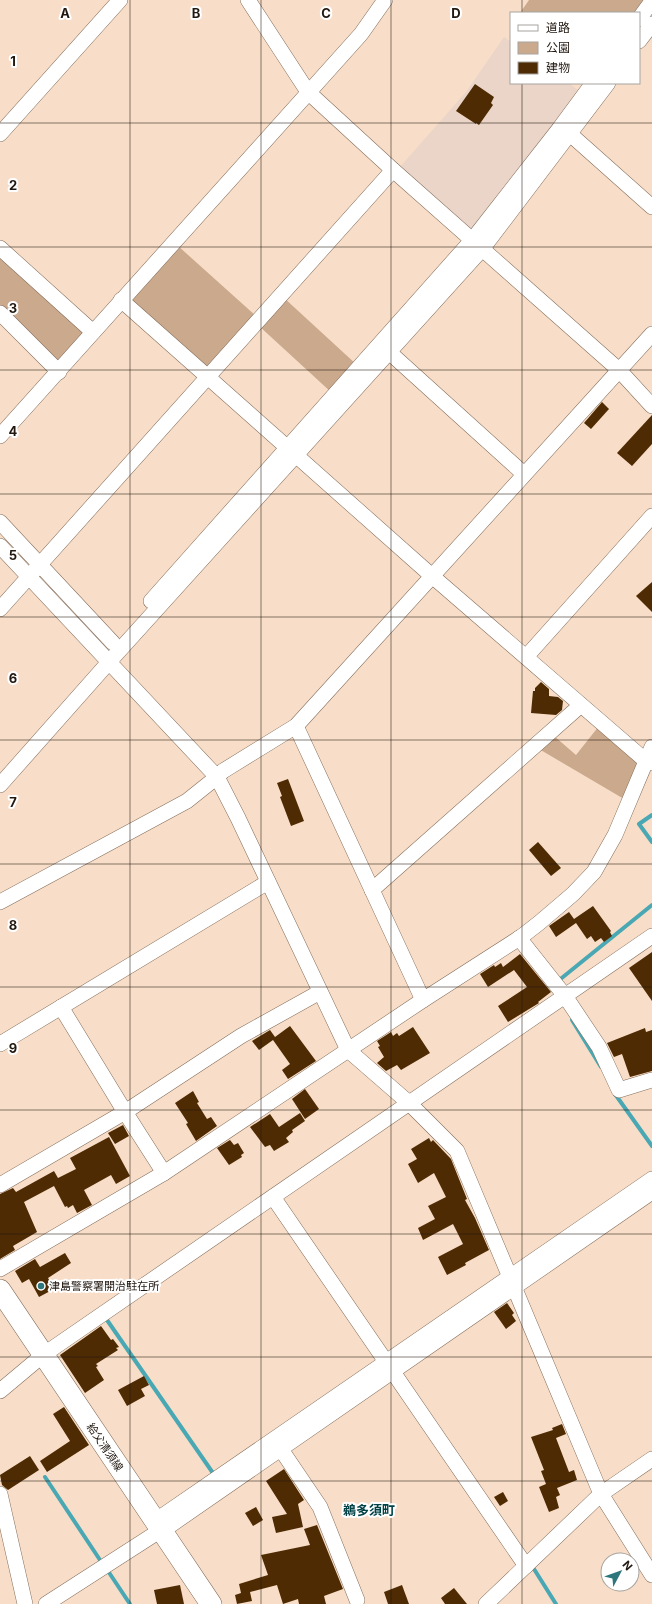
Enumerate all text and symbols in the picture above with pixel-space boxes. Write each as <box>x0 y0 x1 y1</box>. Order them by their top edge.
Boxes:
text: A <box>60 5 70 21</box>
text: B <box>192 5 201 21</box>
text: C <box>321 5 331 21</box>
text: D <box>451 5 461 21</box>
legend <box>510 12 640 84</box>
text: 道路 <box>546 20 570 35</box>
text: 公園 <box>546 40 570 55</box>
text: 1 <box>10 53 16 69</box>
text: 建物 <box>546 60 570 75</box>
text: 2 <box>9 177 17 193</box>
text: 3 <box>9 300 17 316</box>
text: 4 <box>9 423 18 439</box>
text: 5 <box>9 547 17 563</box>
text: 6 <box>9 670 17 686</box>
text: 7 <box>9 794 17 810</box>
text: 8 <box>9 917 17 933</box>
text: 9 <box>9 1040 17 1056</box>
place label: 津島警察署開治駐在所 <box>49 1279 160 1293</box>
marker: 津島警察署開治駐在所 <box>36 1281 46 1291</box>
street label: 給父清須線 <box>84 1420 126 1474</box>
district label: 鵜多須町 <box>343 1502 395 1518</box>
north arrow <box>600 1552 640 1592</box>
text: N <box>620 1558 636 1573</box>

